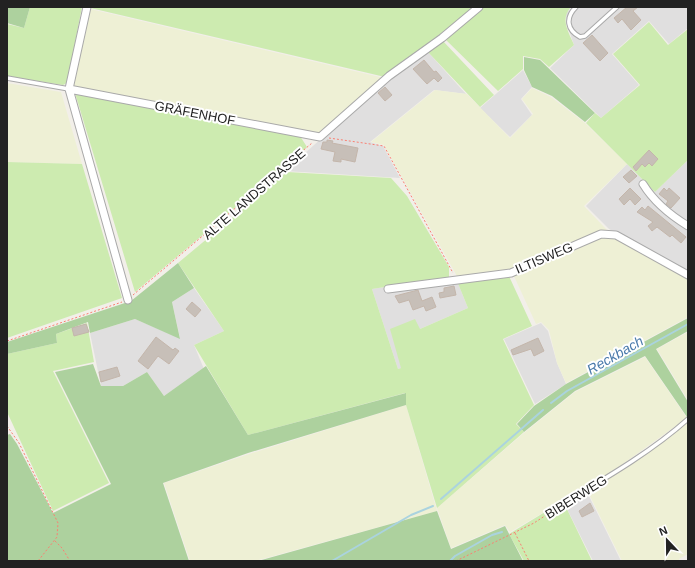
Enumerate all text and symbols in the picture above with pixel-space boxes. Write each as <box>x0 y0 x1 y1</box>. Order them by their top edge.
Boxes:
street label: GRÄFENHOF <box>154 98 237 128</box>
street label: ALTE LANDSTRASSE <box>200 145 308 242</box>
street label: ILTISWEG <box>513 239 575 277</box>
water label: Reckbach <box>584 332 646 377</box>
street label: BIBERWEG <box>542 472 610 522</box>
north arrow <box>647 520 687 560</box>
text: N <box>657 524 669 538</box>

